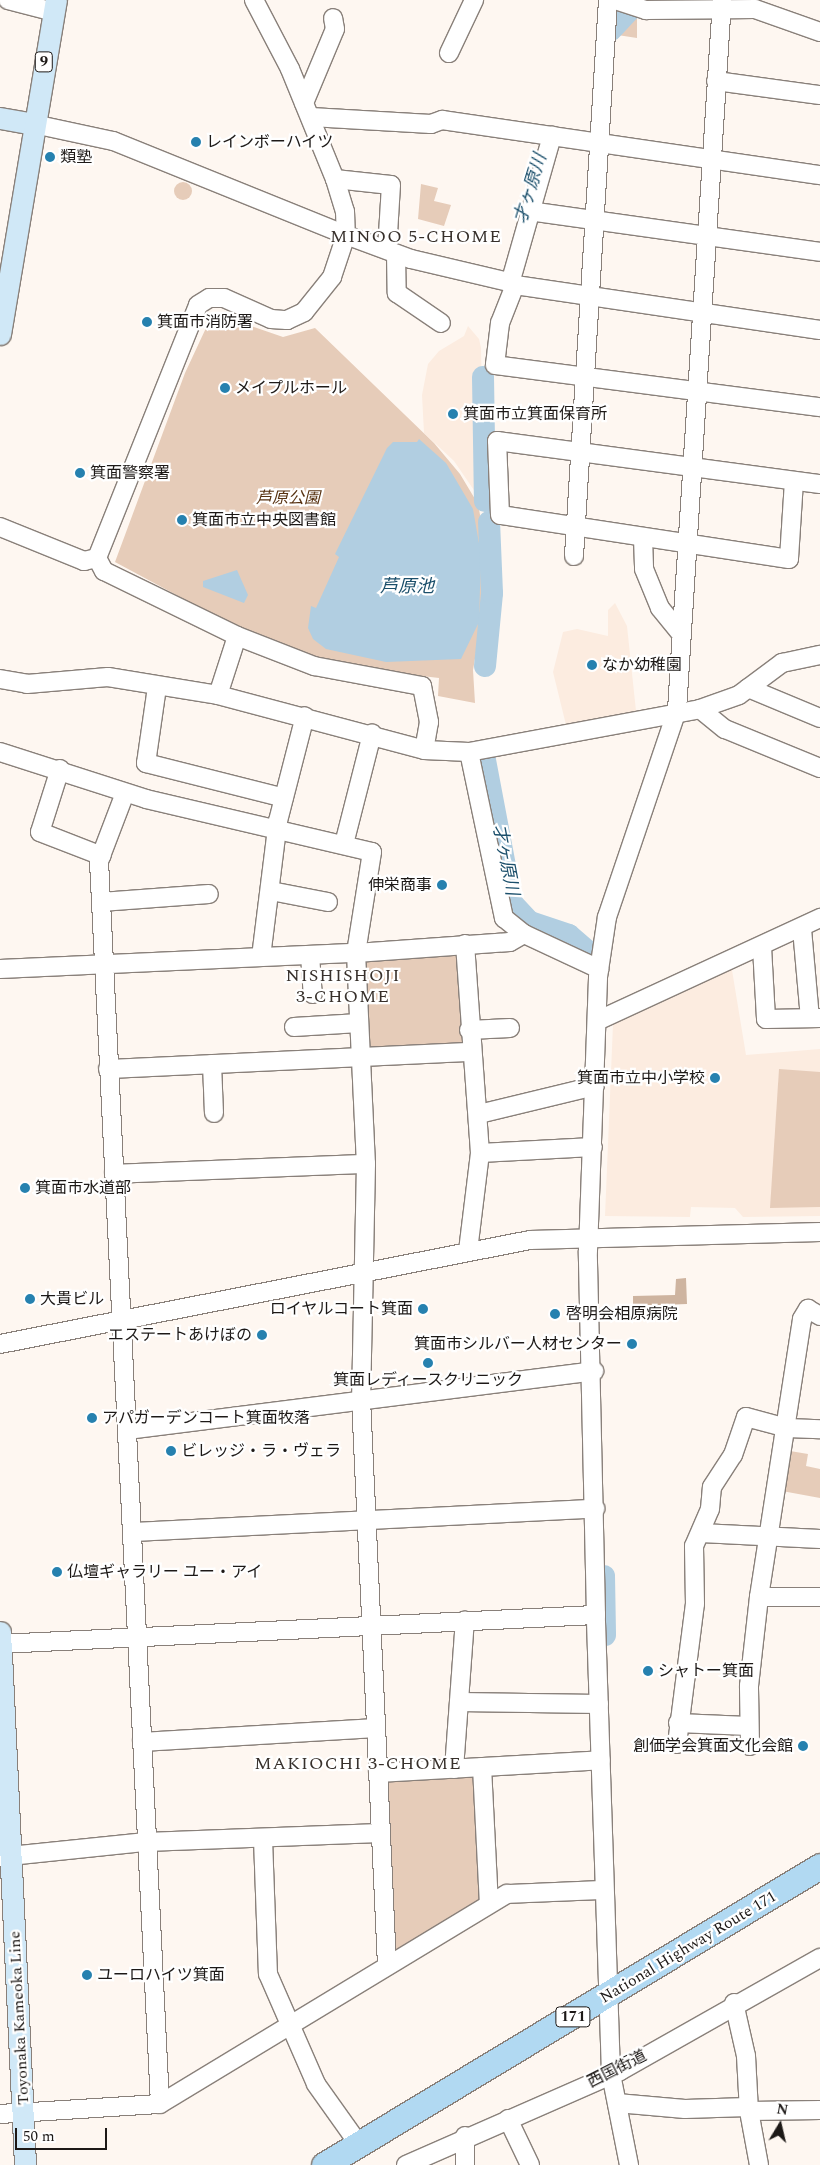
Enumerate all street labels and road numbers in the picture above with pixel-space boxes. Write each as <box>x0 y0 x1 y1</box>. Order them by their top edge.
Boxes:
road number: 9 <box>34 50 54 74</box>
street label: National Highway Route 171 <box>596 1887 780 2007</box>
street label: Toyonaka Kameoka Line <box>5 1930 33 2106</box>
road number: 171 <box>554 2004 592 2030</box>
street label: 西国街道 <box>584 2046 650 2092</box>

